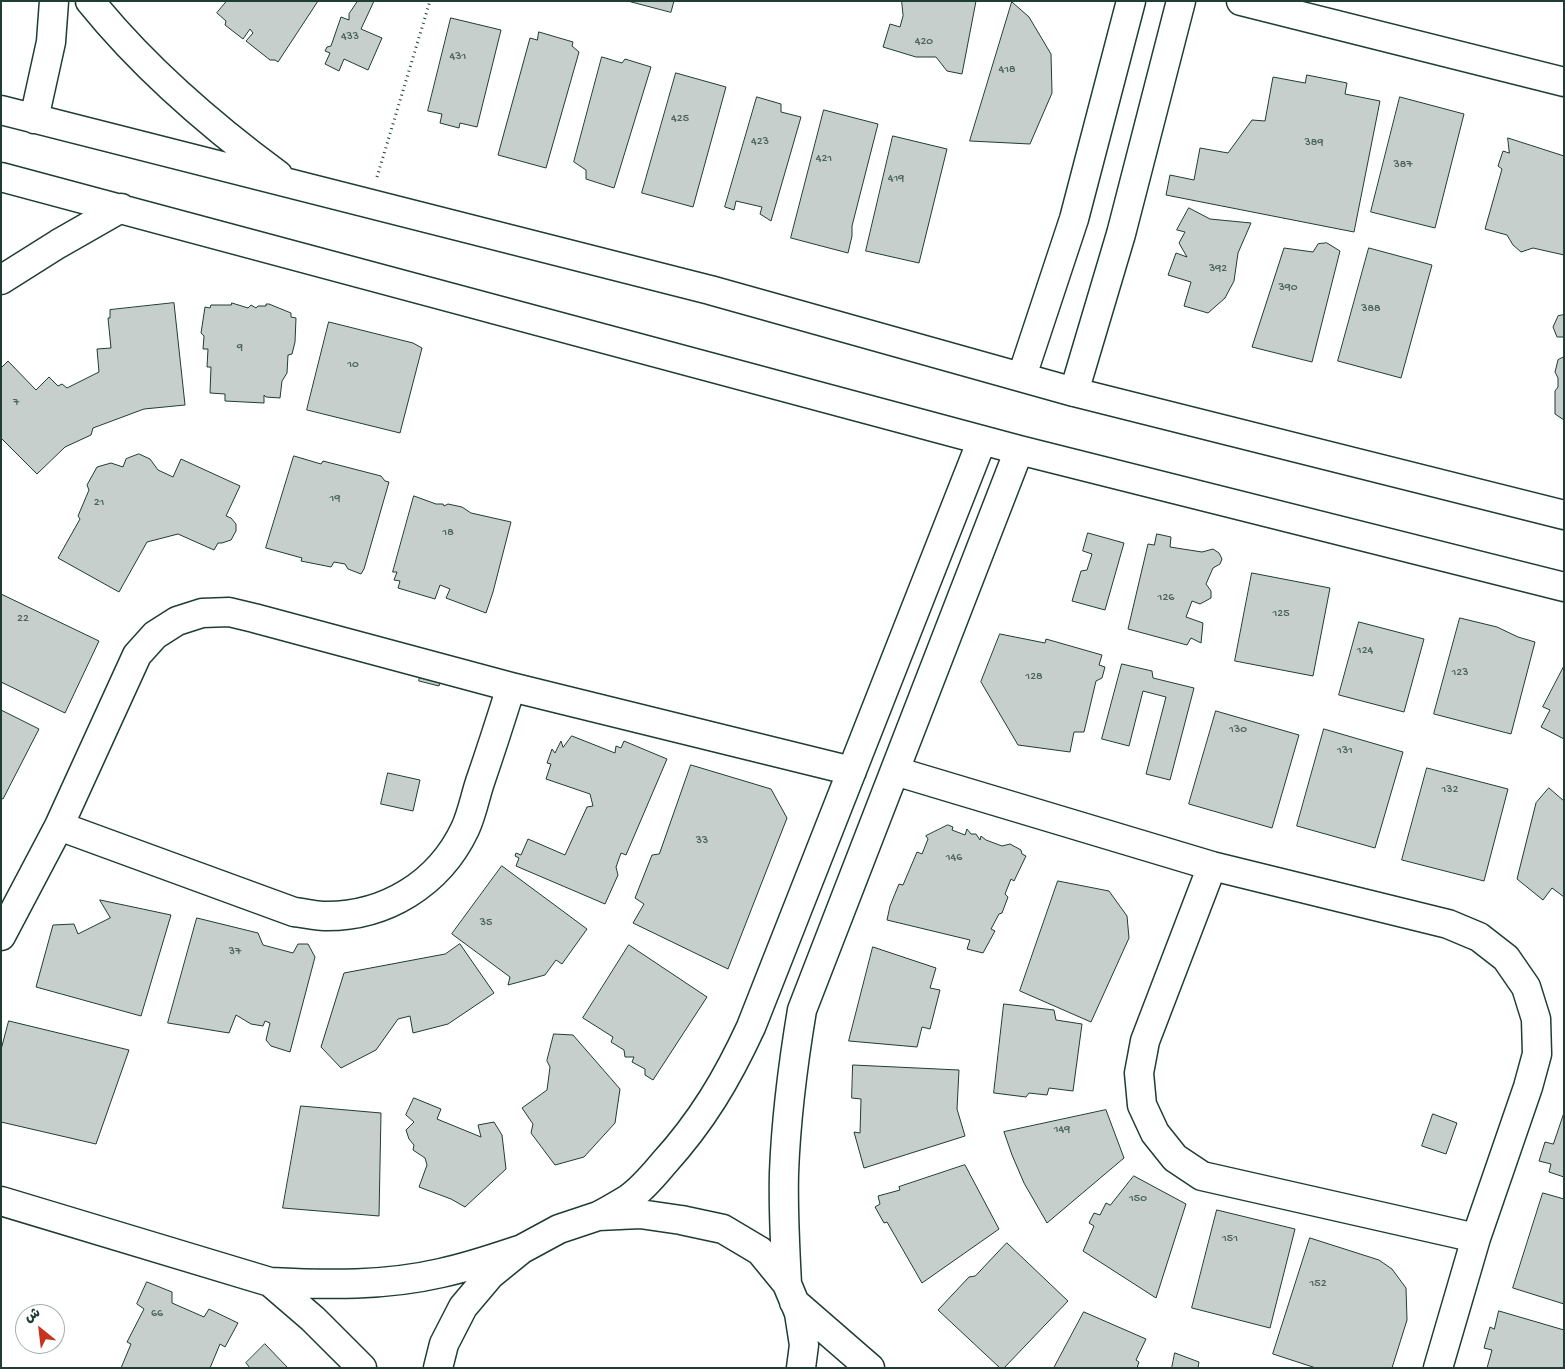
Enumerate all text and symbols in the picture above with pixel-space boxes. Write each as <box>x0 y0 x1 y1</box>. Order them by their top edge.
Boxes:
house number: 433 <box>341 30 359 44</box>
house number: 420 <box>915 35 933 49</box>
house number: 431 <box>450 50 466 64</box>
house number: 418 <box>998 63 1016 77</box>
house number: 425 <box>671 112 689 126</box>
house number: 423 <box>751 135 769 149</box>
house number: 389 <box>1305 136 1323 150</box>
house number: 421 <box>816 152 832 166</box>
house number: 387 <box>1393 158 1413 172</box>
house number: 419 <box>888 172 904 186</box>
house number: 392 <box>1209 262 1227 276</box>
house number: 390 <box>1278 281 1298 295</box>
house number: 388 <box>1361 302 1381 316</box>
house number: 9 <box>237 341 243 355</box>
house number: 10 <box>347 358 359 372</box>
house number: 7 <box>13 396 19 410</box>
house number: 19 <box>330 492 340 506</box>
house number: 21 <box>94 496 104 510</box>
house number: 18 <box>442 526 454 540</box>
house number: 126 <box>1158 591 1174 605</box>
house number: 125 <box>1272 607 1290 621</box>
house number: 22 <box>17 612 29 626</box>
house number: 124 <box>1357 644 1373 658</box>
house number: 123 <box>1452 666 1468 680</box>
house number: 128 <box>1025 670 1043 684</box>
house number: 130 <box>1229 723 1247 737</box>
house number: 131 <box>1337 744 1353 758</box>
house number: 132 <box>1442 783 1458 797</box>
house number: 33 <box>696 834 708 848</box>
house number: 146 <box>946 851 962 865</box>
house number: 35 <box>480 916 492 930</box>
house number: 37 <box>229 945 241 959</box>
house number: 149 <box>1054 1123 1070 1137</box>
house number: 150 <box>1129 1192 1147 1206</box>
house number: 151 <box>1222 1232 1238 1246</box>
house number: 152 <box>1309 1277 1327 1291</box>
north arrow <box>15 1304 65 1354</box>
text: ش <box>22 1305 44 1327</box>
house number: 66 <box>151 1307 163 1321</box>

